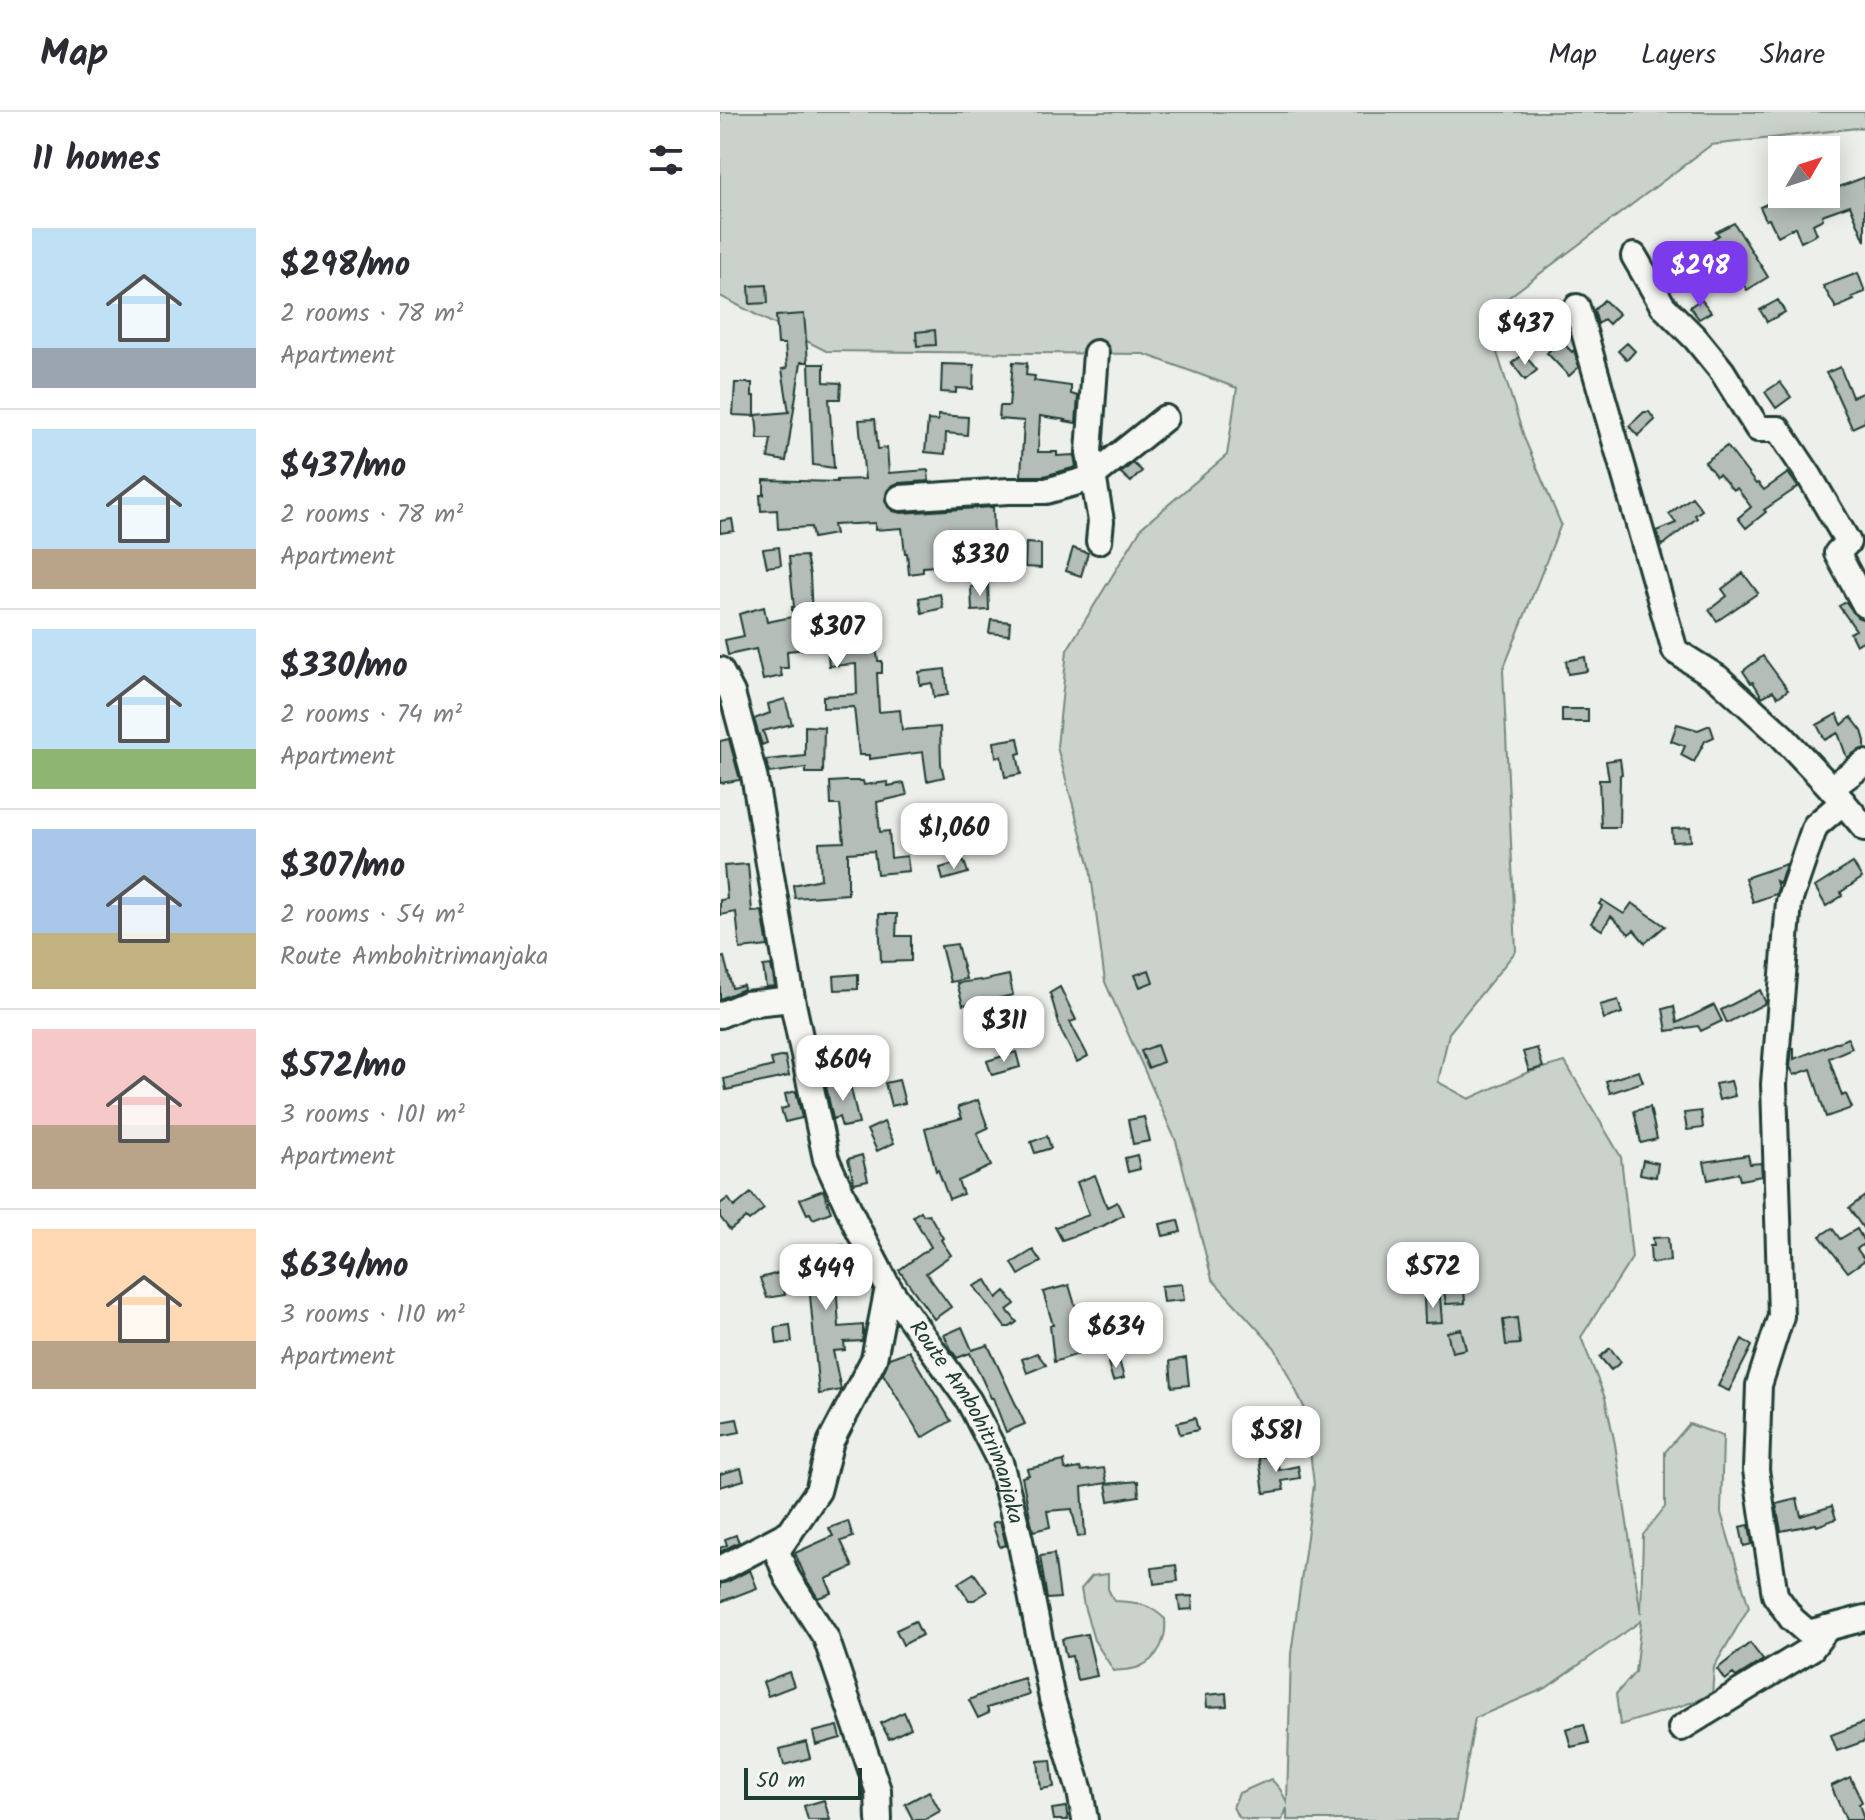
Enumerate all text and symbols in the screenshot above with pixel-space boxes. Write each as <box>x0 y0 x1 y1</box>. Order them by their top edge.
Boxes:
text: Map <box>40 25 109 85</box>
text: Map <box>1548 33 1597 78</box>
text: Layers <box>1641 33 1716 78</box>
text: Share <box>1760 33 1825 78</box>
text: 11 homes <box>32 133 161 187</box>
north arrow <box>1768 136 1840 208</box>
map controls <box>1768 136 1840 208</box>
icon: filters <box>644 138 688 182</box>
text: $298/mo <box>280 239 410 293</box>
pin: $298 <box>1653 241 1747 309</box>
text: $298 <box>1670 246 1730 288</box>
icon: home <box>96 260 192 356</box>
text: 2 rooms · 78 m² <box>280 293 463 335</box>
pin: $437 <box>1478 299 1572 367</box>
text: $437 <box>1497 304 1553 346</box>
text: Apartment <box>280 335 395 377</box>
text: $437/mo <box>280 440 406 494</box>
icon: home <box>96 461 192 557</box>
text: 2 rooms · 78 m² <box>280 494 463 536</box>
pin: $330 <box>933 530 1027 598</box>
text: $330 <box>951 535 1009 577</box>
text: Apartment <box>280 536 395 578</box>
pin: $307 <box>790 602 884 670</box>
text: $307 <box>809 607 865 649</box>
text: $330/mo <box>280 640 408 694</box>
icon: home <box>96 661 192 757</box>
text: 2 rooms · 74 m² <box>280 694 462 736</box>
text: Apartment <box>280 736 395 778</box>
pin: $1,060 <box>889 803 1019 871</box>
text: $1,060 <box>919 808 989 850</box>
text: $307/mo <box>280 840 405 894</box>
icon: home <box>96 861 192 957</box>
text: 2 rooms · 54 m² <box>280 894 464 936</box>
text: Route Ambohitrimanjaka <box>280 936 549 978</box>
pin: $311 <box>957 996 1051 1064</box>
text: $311 <box>981 1001 1027 1043</box>
pin: $604 <box>796 1035 890 1103</box>
text: $572/mo <box>280 1040 406 1094</box>
text: $604 <box>815 1040 872 1082</box>
icon: home <box>96 1061 192 1157</box>
text: 3 rooms · 101 m² <box>280 1094 465 1136</box>
text: Apartment <box>280 1136 395 1178</box>
text: $634/mo <box>280 1240 409 1294</box>
pin: $572 <box>1386 1242 1480 1310</box>
pin: $449 <box>779 1244 873 1312</box>
text: $572 <box>1405 1247 1461 1289</box>
text: $449 <box>798 1249 854 1291</box>
icon: home <box>96 1261 192 1357</box>
text: 3 rooms · 110 m² <box>280 1294 465 1336</box>
pin: $634 <box>1069 1302 1163 1370</box>
text: $634 <box>1087 1307 1145 1349</box>
street label: Route Ambohitrimanjaka <box>899 1313 1033 1528</box>
text: Apartment <box>280 1336 395 1378</box>
pin: $581 <box>1229 1406 1323 1474</box>
text: $581 <box>1250 1411 1302 1453</box>
scale bar <box>744 1764 862 1800</box>
text: 50 m <box>756 1764 805 1799</box>

